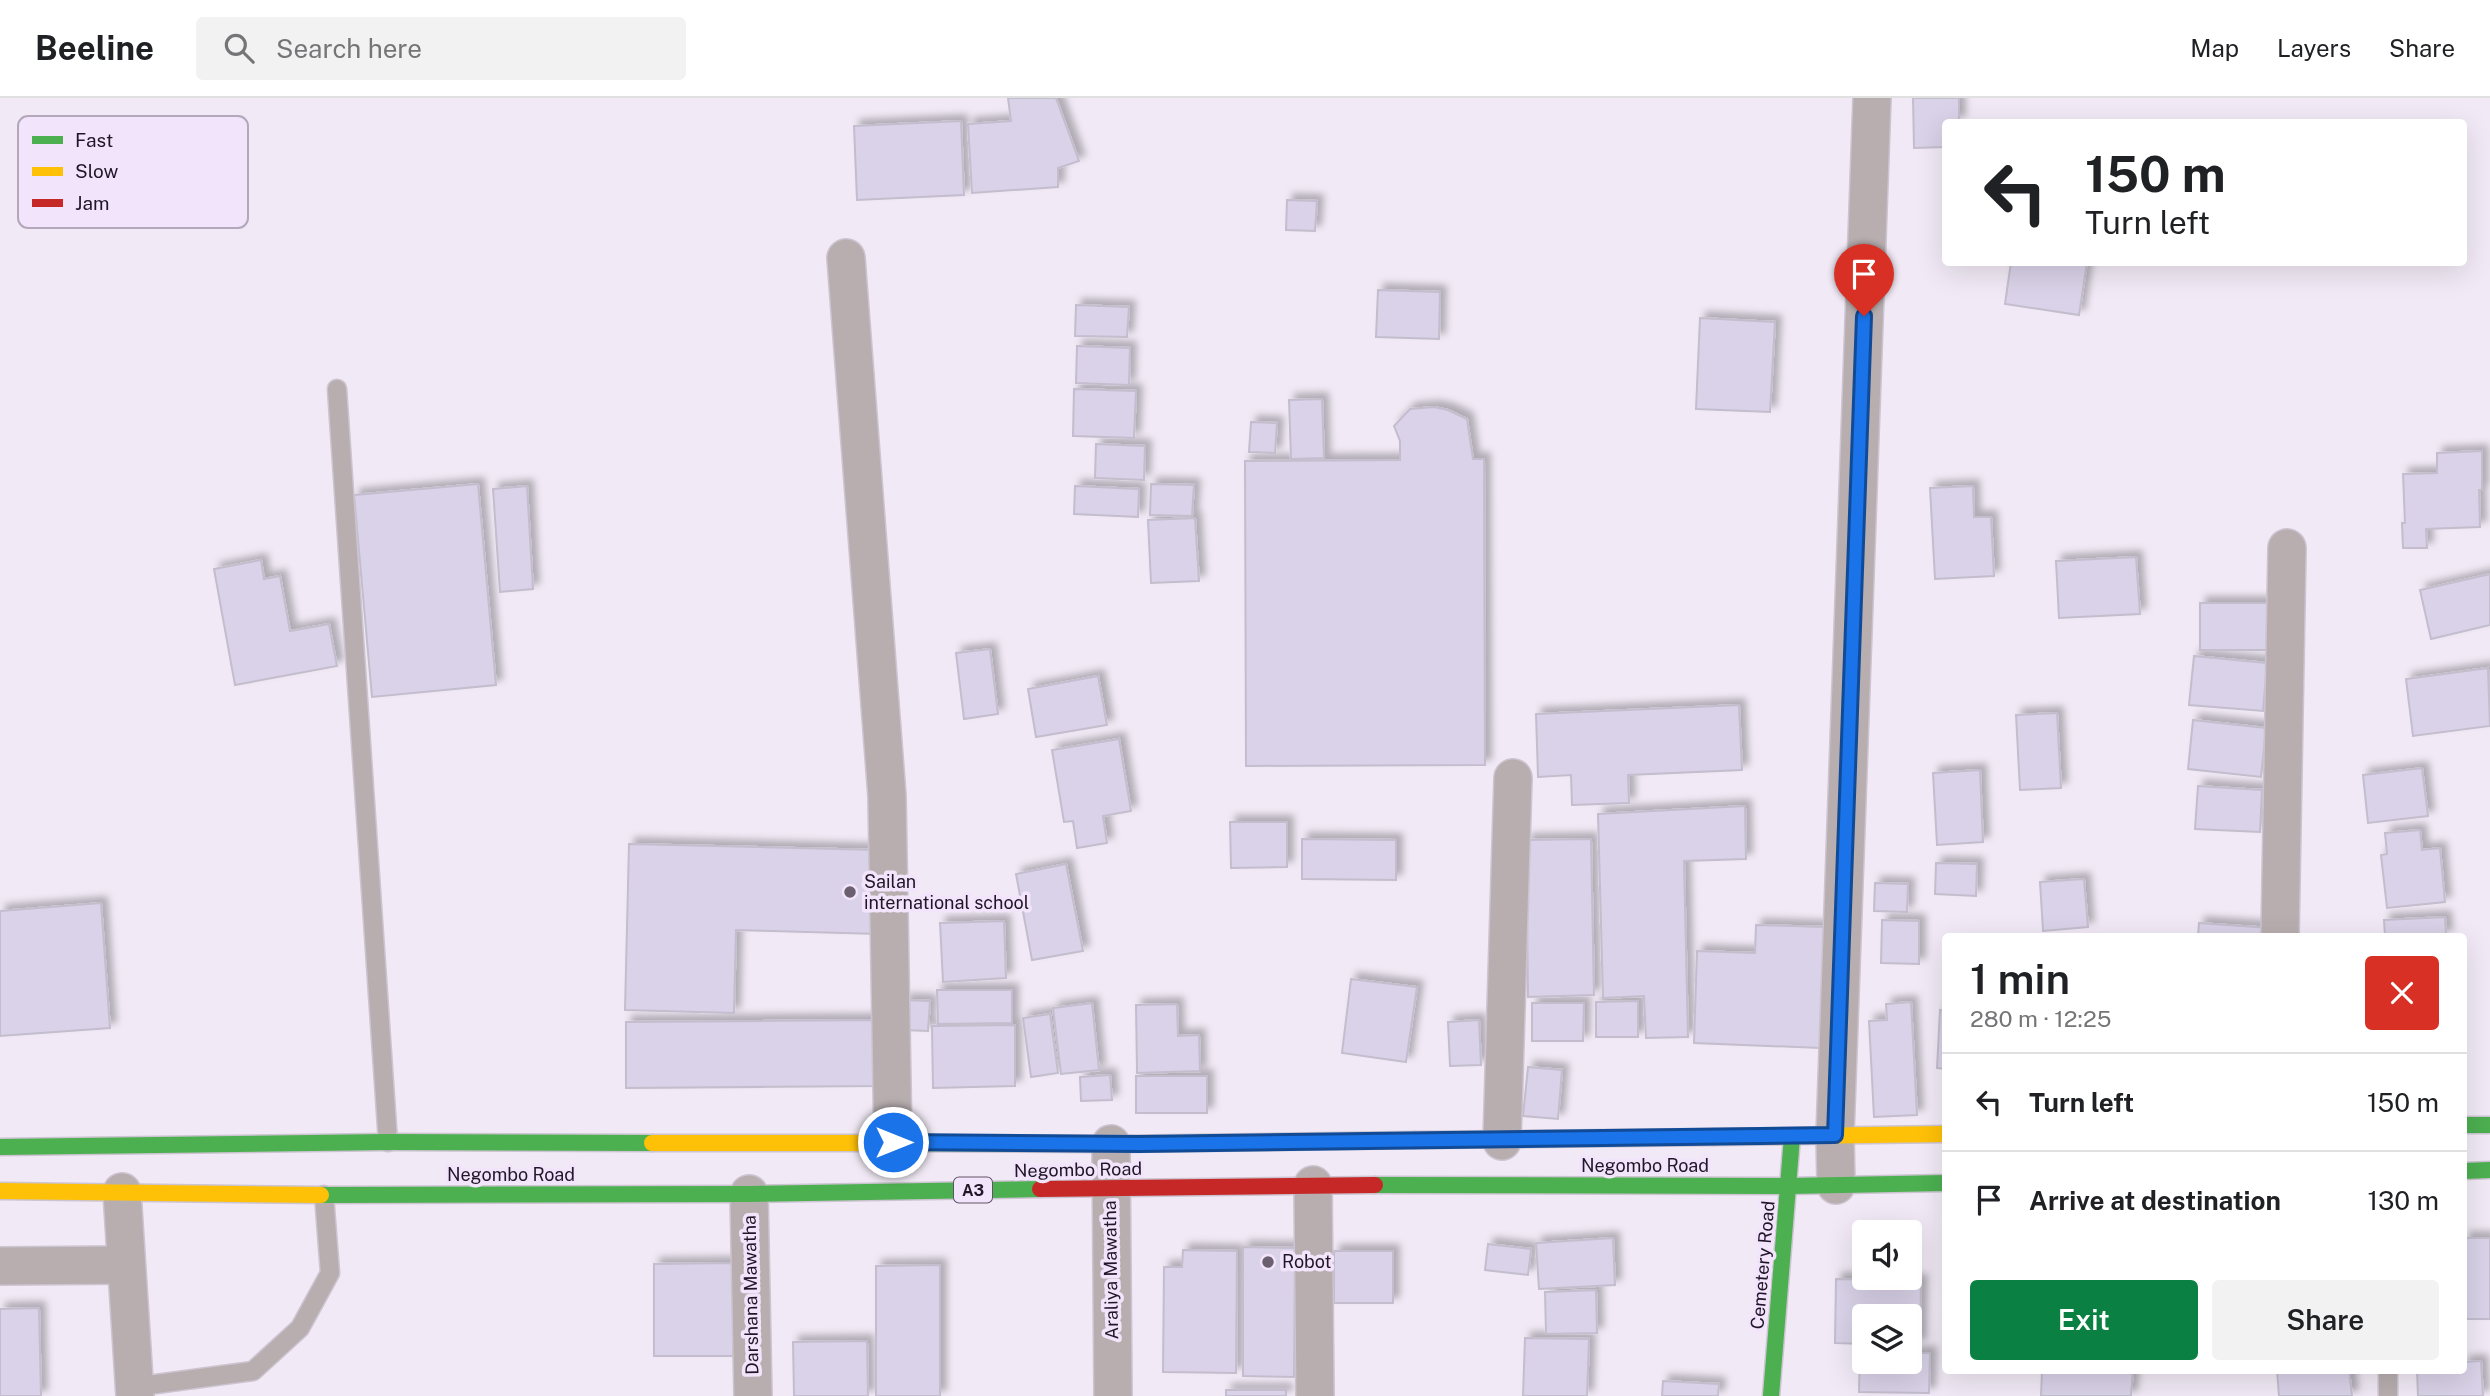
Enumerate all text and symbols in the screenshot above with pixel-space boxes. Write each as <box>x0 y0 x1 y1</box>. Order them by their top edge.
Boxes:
search box <box>196 17 686 80</box>
text: Beeline <box>35 29 154 67</box>
icon: search <box>220 29 258 67</box>
text: Search here <box>276 33 422 64</box>
text: Map <box>2190 34 2239 62</box>
text: Layers <box>2277 34 2351 62</box>
text: Share <box>2389 34 2455 62</box>
legend <box>18 116 248 228</box>
text: Fast <box>75 129 113 151</box>
text: 150 m <box>2085 145 2226 203</box>
icon: left <box>1970 147 2061 238</box>
text: Slow <box>75 160 119 182</box>
text: Jam <box>75 192 109 214</box>
text: Turn left <box>2085 204 2210 241</box>
pin <box>1834 244 1894 316</box>
icon: arrive <box>1845 255 1883 293</box>
place label: Sailan international school <box>864 871 1029 913</box>
marker: Sailan international school <box>842 884 858 900</box>
text: 1 min <box>1970 954 2070 1003</box>
button: close <box>2365 956 2439 1030</box>
text: 280 m · 12:25 <box>1970 1005 2111 1032</box>
icon: left <box>1970 1083 2008 1121</box>
text: Turn left <box>2029 1087 2134 1118</box>
text: 150 m <box>2367 1087 2439 1118</box>
position arrow <box>856 1105 930 1179</box>
street label: Negombo Road <box>1581 1155 1709 1176</box>
street label: Negombo Road <box>1014 1158 1142 1181</box>
street label: Negombo Road <box>447 1164 575 1185</box>
road number: A3 <box>954 1178 992 1202</box>
icon: arrive <box>1970 1181 2008 1219</box>
text: Arrive at destination <box>2029 1185 2281 1216</box>
text: 130 m <box>2367 1185 2439 1216</box>
street label: Araliya Mawatha <box>1099 1200 1122 1340</box>
street label: Cemetery Road <box>1746 1200 1779 1330</box>
street label: Darshana Mawatha <box>739 1215 762 1375</box>
map controls <box>1852 1220 1922 1374</box>
button: sound <box>1852 1220 1922 1290</box>
place label: Robot <box>1282 1251 1332 1272</box>
marker: Robot <box>1260 1254 1276 1270</box>
button: Exit <box>1970 1280 2198 1360</box>
button: Share <box>2212 1280 2439 1360</box>
button: layers <box>1852 1304 1922 1374</box>

